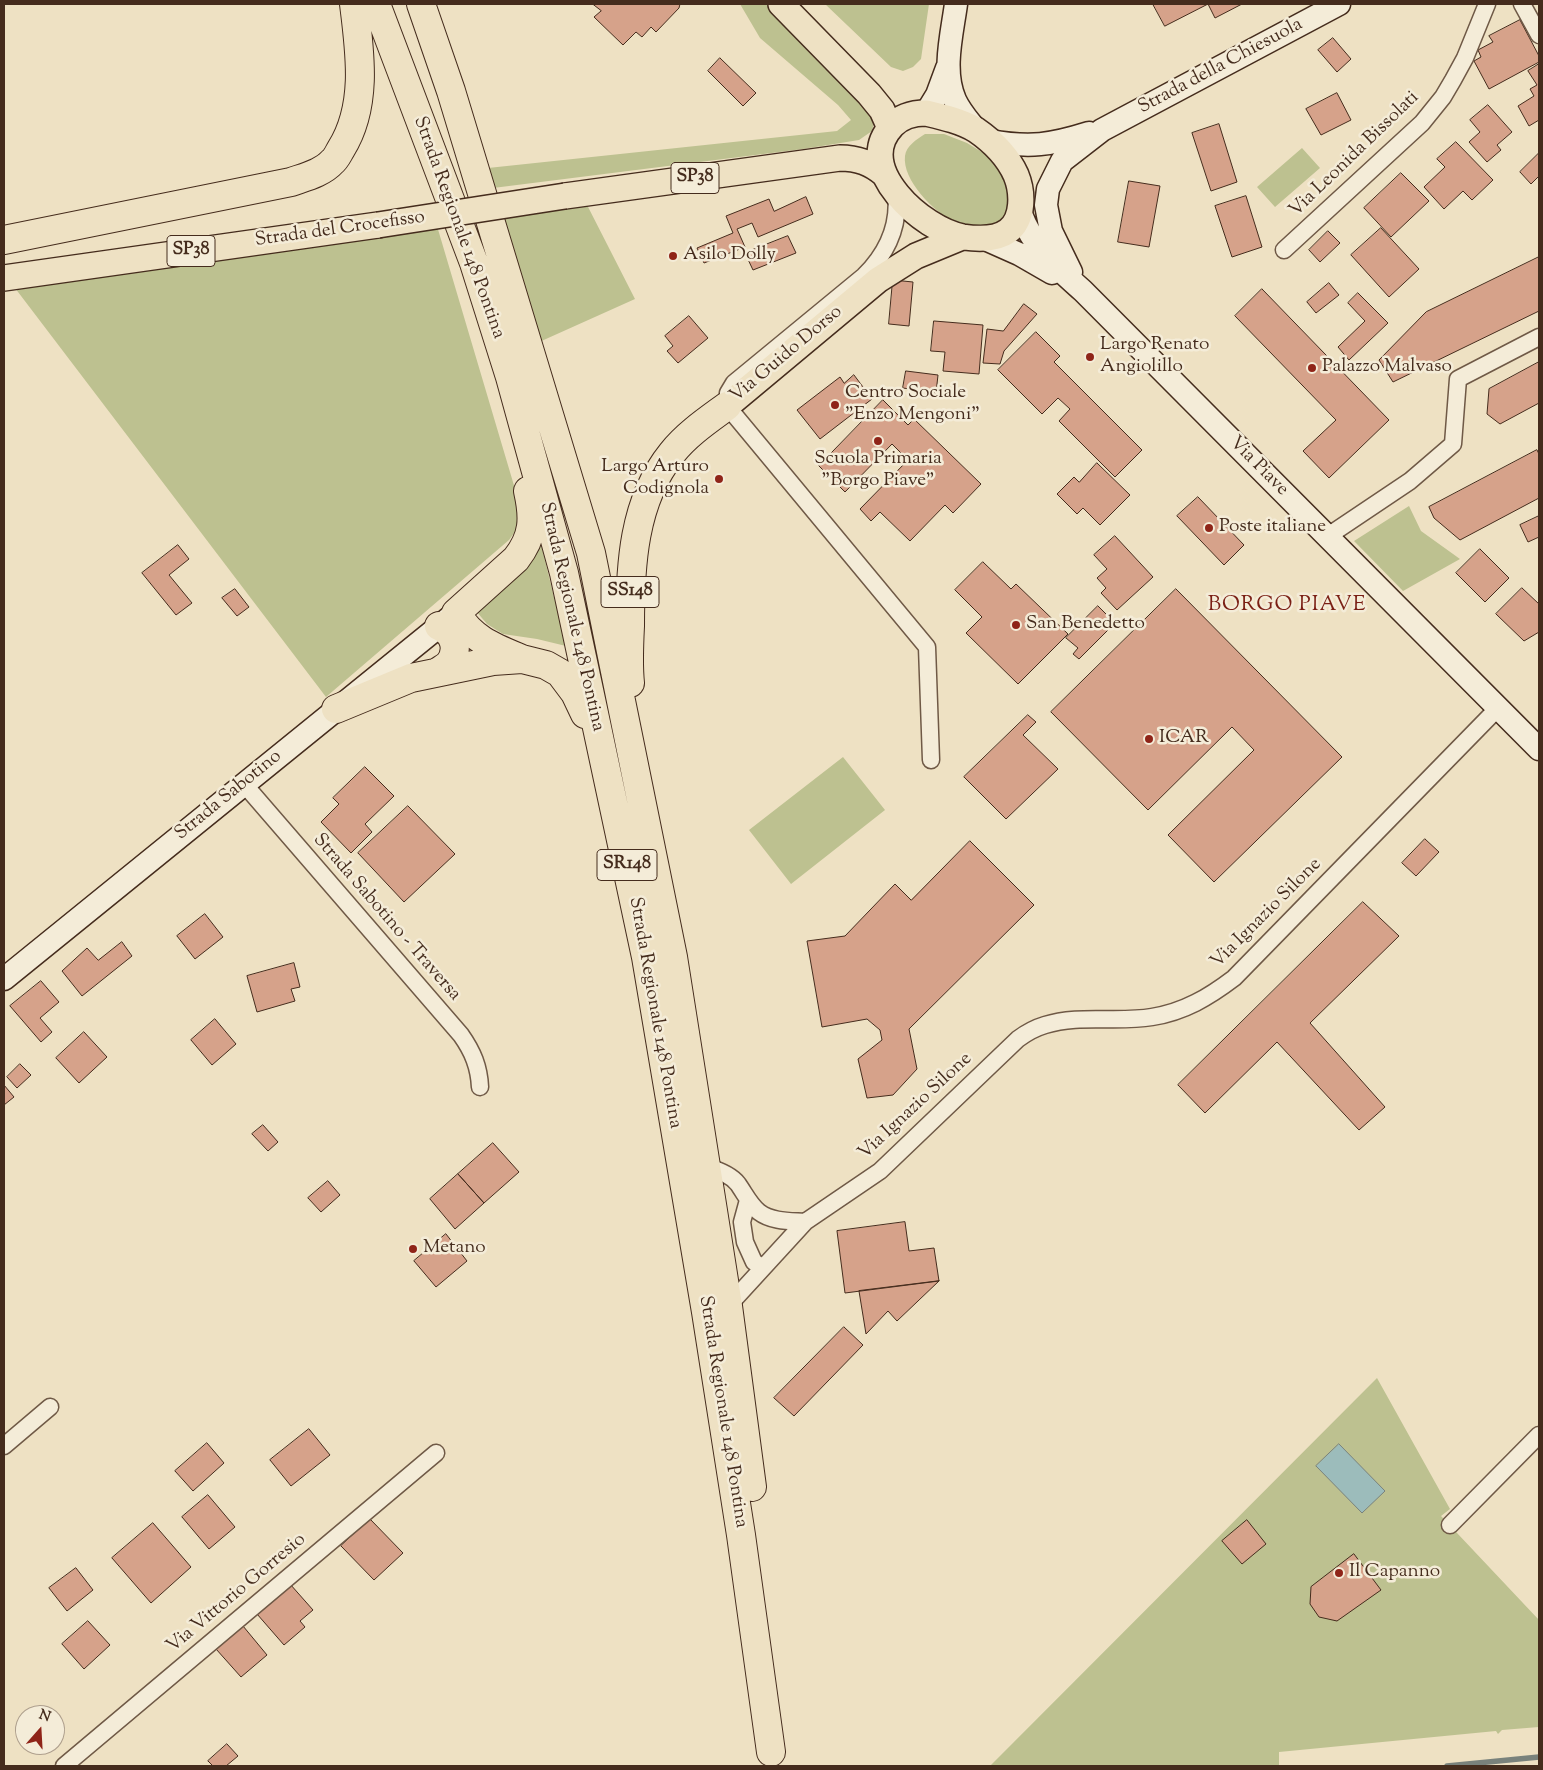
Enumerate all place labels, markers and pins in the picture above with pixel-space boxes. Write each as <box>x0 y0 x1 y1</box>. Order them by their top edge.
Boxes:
place label: Asilo Dolly <box>683 245 776 267</box>
marker: Asilo Dolly <box>667 250 679 262</box>
place label: Largo Renato Angiolillo <box>1100 335 1209 379</box>
marker: Largo Renato Angiolillo <box>1084 351 1096 363</box>
place label: Palazzo Malvaso <box>1322 357 1452 379</box>
marker: Palazzo Malvaso <box>1306 362 1318 374</box>
place label: Centro Sociale "Enzo Mengoni" <box>845 383 980 427</box>
marker: Centro Sociale "Enzo Mengoni" <box>829 399 841 411</box>
marker: Scuola Primaria "Borgo Piave" <box>872 435 884 447</box>
place label: Scuola Primaria "Borgo Piave" <box>814 449 942 493</box>
place label: Largo Arturo Codignola <box>601 457 709 501</box>
marker: Largo Arturo Codignola <box>713 473 725 485</box>
place label: Poste italiane <box>1219 517 1326 539</box>
marker: Poste italiane <box>1203 522 1215 534</box>
place label: San Benedetto <box>1026 614 1145 636</box>
marker: San Benedetto <box>1010 619 1022 631</box>
place label: ICAR <box>1159 728 1209 750</box>
marker: ICAR <box>1143 733 1155 745</box>
place label: Metano <box>423 1238 486 1260</box>
marker: Metano <box>407 1243 419 1255</box>
place label: Il Capanno <box>1349 1562 1440 1584</box>
marker: Il Capanno <box>1333 1567 1345 1579</box>

